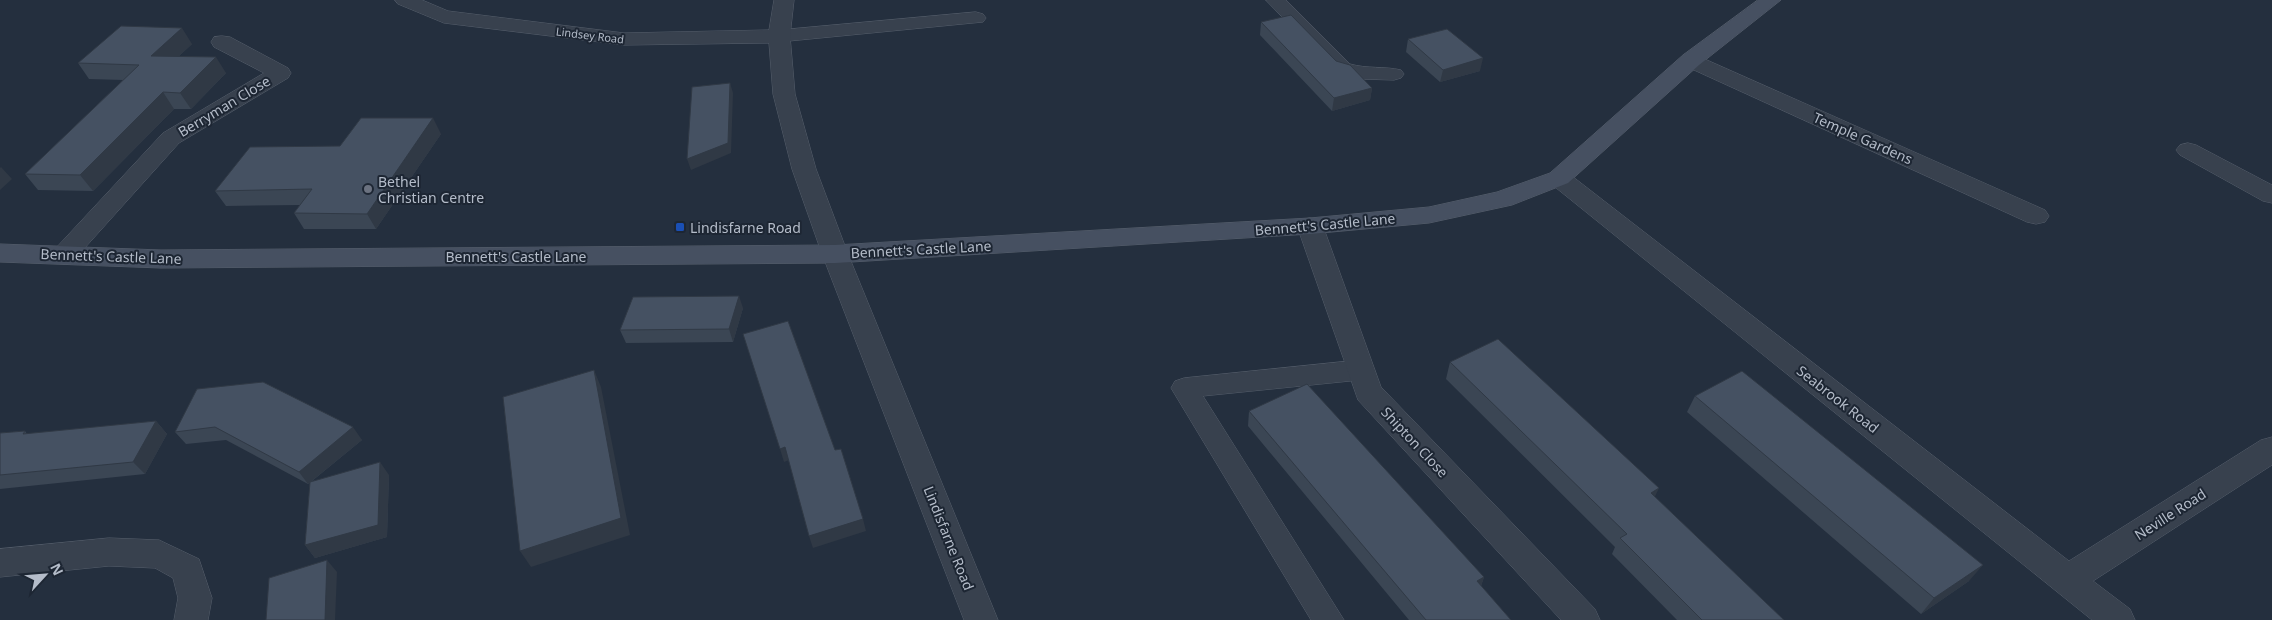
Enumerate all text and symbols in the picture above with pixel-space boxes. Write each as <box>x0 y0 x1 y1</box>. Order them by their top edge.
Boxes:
street label: Lindsey Road <box>555 23 625 47</box>
street label: Berryman Close <box>174 71 274 141</box>
street label: Temple Gardens <box>1810 108 1916 169</box>
place label: Bethel Christian Centre <box>378 172 484 207</box>
marker: Bethel Christian Centre <box>362 183 374 195</box>
street label: Bennett's Castle Lane <box>1254 208 1396 240</box>
place label: Lindisfarne Road <box>690 218 801 237</box>
marker: Lindisfarne Road <box>674 221 686 233</box>
street label: Bennett's Castle Lane <box>850 236 992 262</box>
street label: Bennett's Castle Lane <box>40 244 182 268</box>
street label: Bennett's Castle Lane <box>445 247 587 266</box>
street label: Seabrook Road <box>1793 361 1883 437</box>
street label: Shipton Close <box>1377 403 1453 481</box>
street label: Lindisfarne Road <box>919 483 979 593</box>
street label: Neville Road <box>2131 484 2209 544</box>
north arrow <box>20 550 70 600</box>
text: N <box>46 560 68 578</box>

